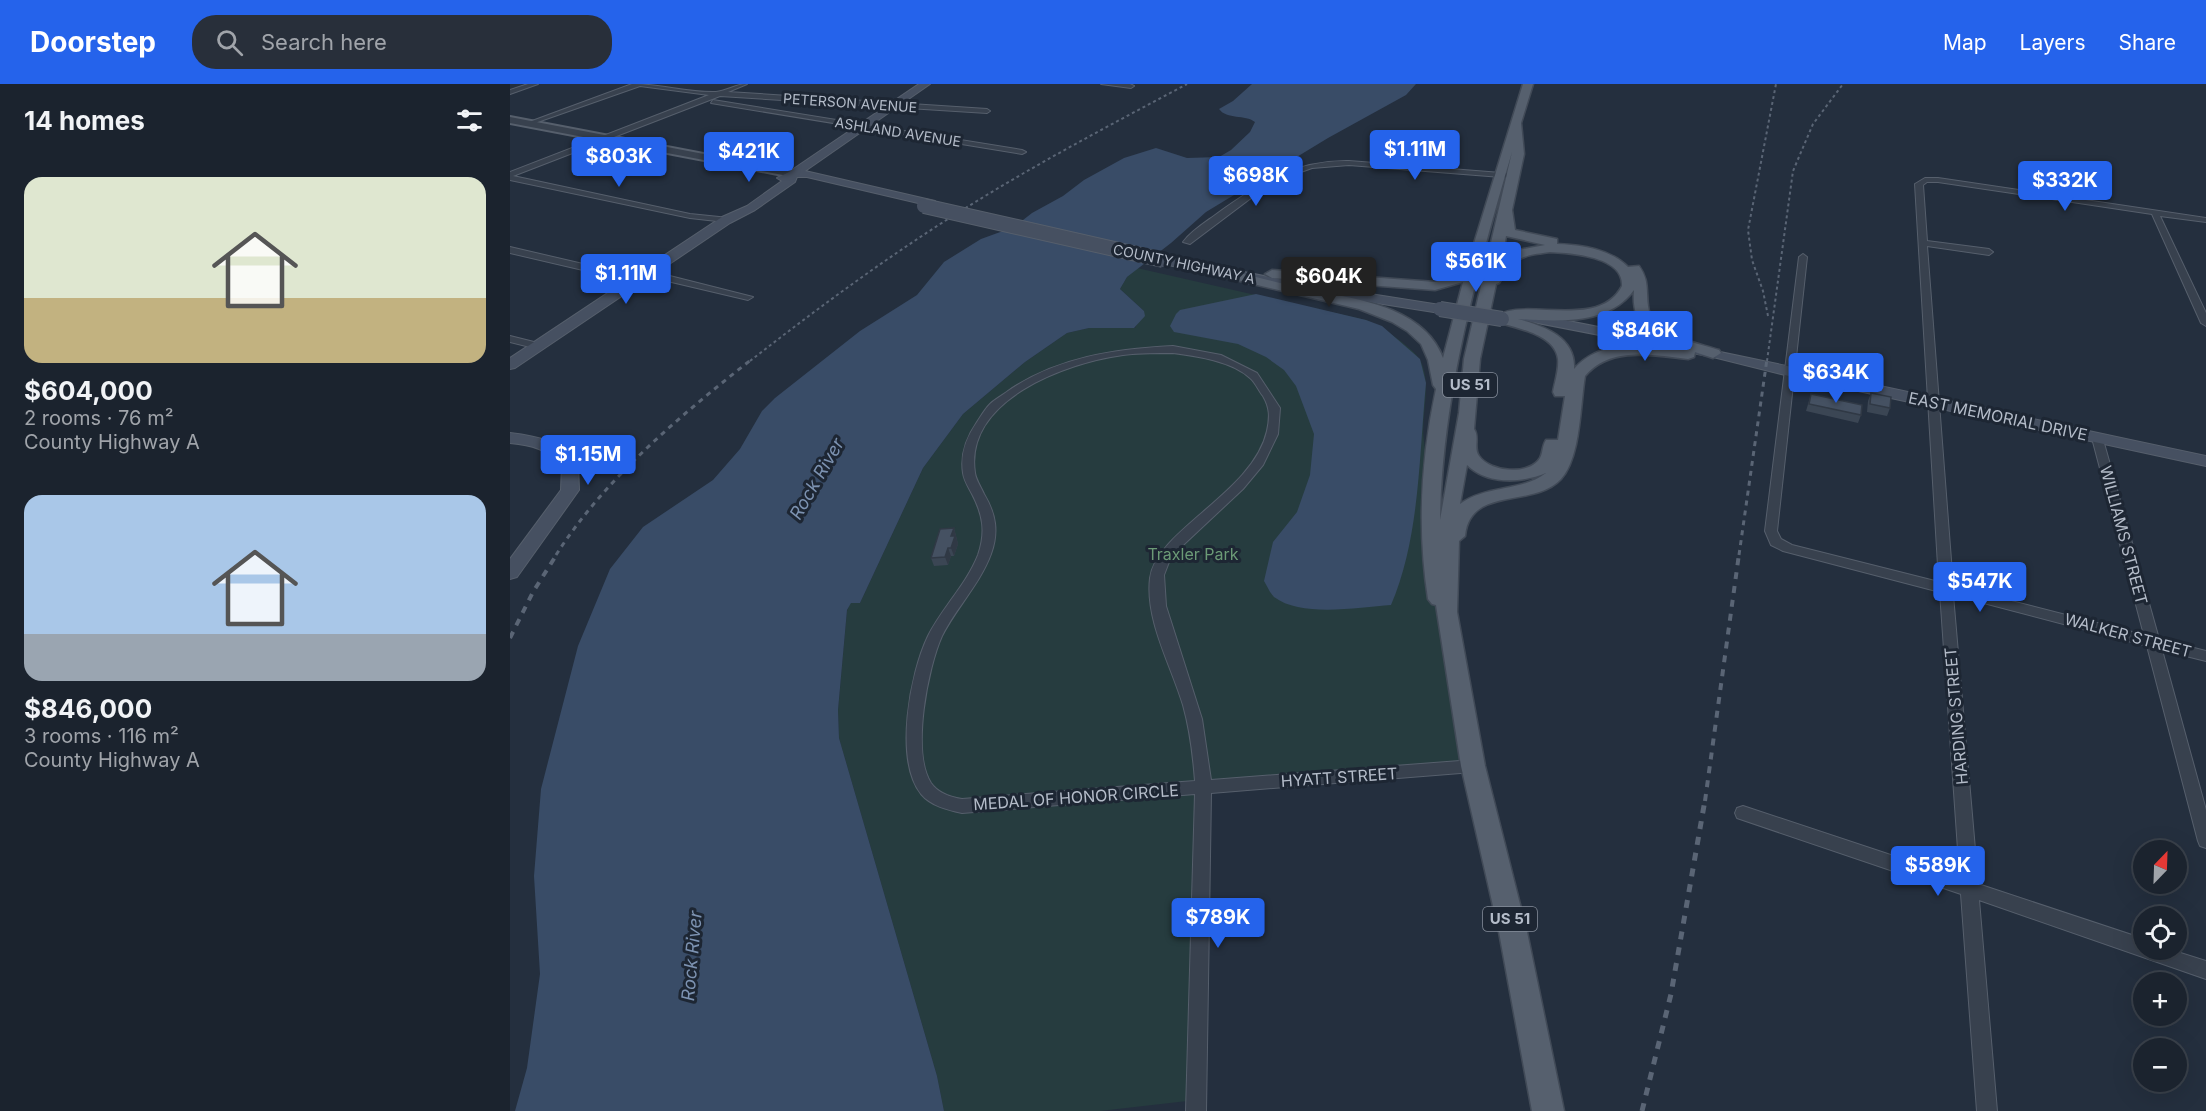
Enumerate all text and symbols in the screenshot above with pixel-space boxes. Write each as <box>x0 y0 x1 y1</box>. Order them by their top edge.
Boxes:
search box <box>192 15 612 69</box>
text: Doorstep <box>30 25 156 59</box>
icon: search <box>213 26 246 59</box>
text: Search here <box>261 29 387 55</box>
text: Map <box>1943 30 1987 55</box>
text: Layers <box>2020 30 2086 55</box>
text: Share <box>2119 30 2176 55</box>
street label: PETERSON AVENUE <box>783 89 918 116</box>
icon: filters <box>453 104 486 137</box>
text: 14 homes <box>24 105 145 136</box>
street label: ASHLAND AVENUE <box>834 113 962 150</box>
pin: $1.11M <box>1366 130 1464 181</box>
pin: $421K <box>707 132 791 183</box>
pin: $803K <box>577 137 661 188</box>
text: $1.11M <box>1384 137 1446 161</box>
text: $421K <box>718 139 780 163</box>
text: $803K <box>586 144 652 168</box>
pin: $698K <box>1214 156 1298 207</box>
pin: $332K <box>2023 161 2107 212</box>
text: $698K <box>1223 163 1289 187</box>
text: $332K <box>2032 168 2098 192</box>
icon: home <box>201 216 309 324</box>
street label: COUNTY HIGHWAY A <box>1112 240 1257 287</box>
pin: $561K <box>1434 242 1518 293</box>
text: $561K <box>1445 249 1507 273</box>
pin: $1.11M <box>577 254 675 305</box>
pin: $604K <box>1287 257 1371 308</box>
text: $1.11M <box>595 261 657 285</box>
text: $604K <box>1295 264 1363 288</box>
pin: $846K <box>1603 311 1687 362</box>
text: $846K <box>1611 318 1679 342</box>
pin: $634K <box>1794 353 1878 404</box>
text: $634K <box>1803 360 1869 384</box>
road number: US 51 <box>1443 373 1497 397</box>
text: $604,000 <box>24 375 153 406</box>
street label: EAST MEMORIAL DRIVE <box>1907 387 2089 445</box>
text: 2 rooms · 76 m² <box>24 406 173 430</box>
text: County Highway A <box>24 430 200 454</box>
water label: Rock River <box>785 433 849 523</box>
pin: $1.15M <box>539 435 637 486</box>
text: $1.15M <box>555 442 621 466</box>
street label: WILLIAMS STREET <box>2096 463 2152 607</box>
icon: home <box>201 534 309 642</box>
park label: Traxler Park <box>1147 544 1239 564</box>
pin: $547K <box>1938 562 2022 613</box>
text: $547K <box>1947 569 2013 593</box>
street label: WALKER STREET <box>2062 608 2194 662</box>
street label: HARDING STREET <box>1940 646 1972 786</box>
text: $846,000 <box>24 693 152 724</box>
text: 3 rooms · 116 m² <box>24 724 179 748</box>
text: County Highway A <box>24 748 200 772</box>
street label: HYATT STREET <box>1280 763 1398 791</box>
street label: MEDAL OF HONOR CIRCLE <box>973 780 1179 814</box>
north arrow <box>2133 840 2187 894</box>
map controls <box>2133 840 2187 1092</box>
pin: $589K <box>1896 846 1980 897</box>
text: $589K <box>1905 853 1971 877</box>
pin: $789K <box>1176 898 1260 949</box>
text: $789K <box>1186 905 1250 929</box>
button: locate <box>2133 906 2187 960</box>
road number: US 51 <box>1483 907 1537 931</box>
water label: Rock River <box>677 909 706 1002</box>
button: + <box>2133 972 2187 1026</box>
button: − <box>2133 1038 2187 1092</box>

